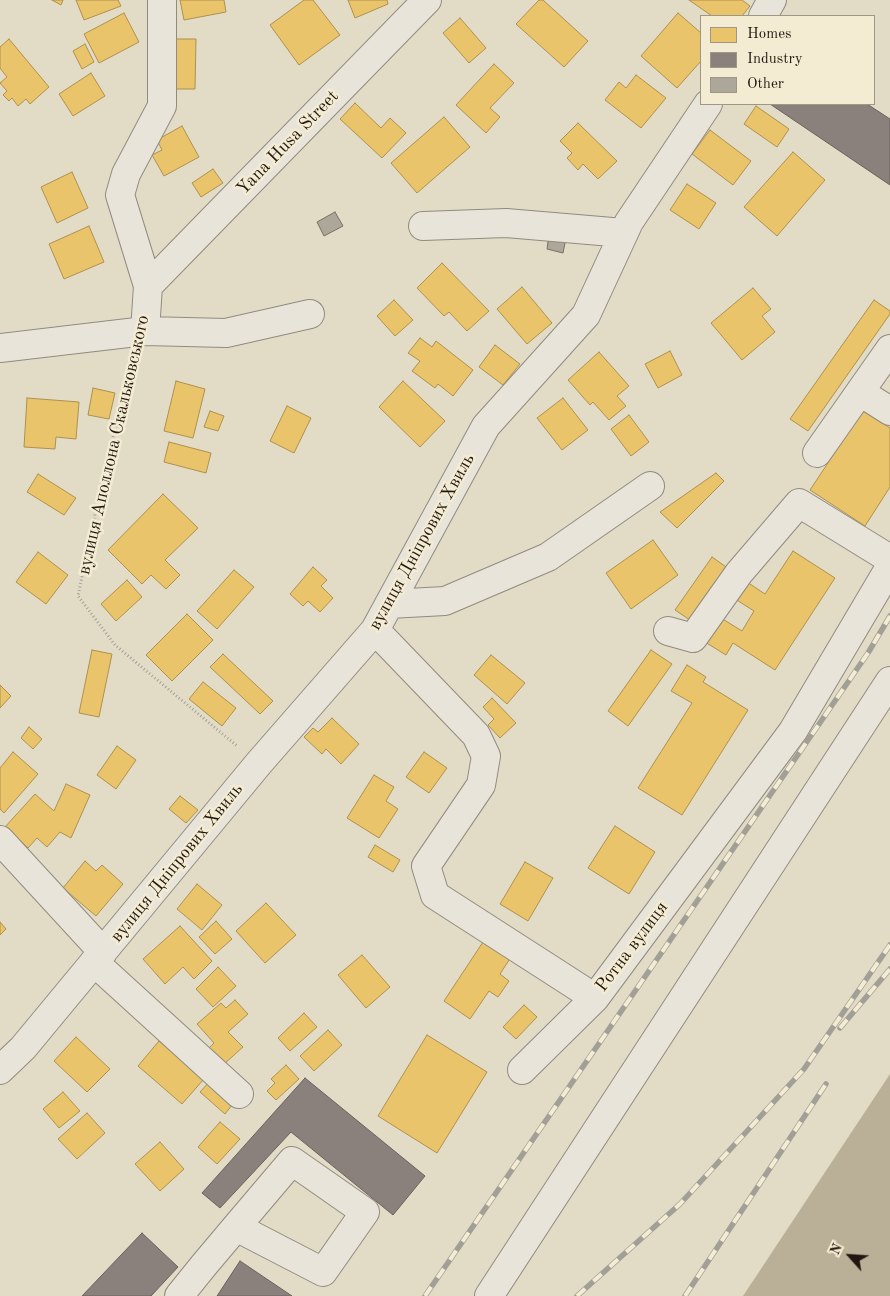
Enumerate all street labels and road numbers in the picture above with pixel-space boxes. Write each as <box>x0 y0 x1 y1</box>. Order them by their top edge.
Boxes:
street label: Yana Husa Street <box>232 86 344 200</box>
street label: вулиця Аполлона Скальковського <box>74 313 154 577</box>
street label: вулиця Дніпрових Хвиль <box>364 450 480 634</box>
street label: вулиця Дніпрових Хвиль <box>106 779 248 947</box>
street label: Ротна вулиця <box>591 898 673 996</box>

